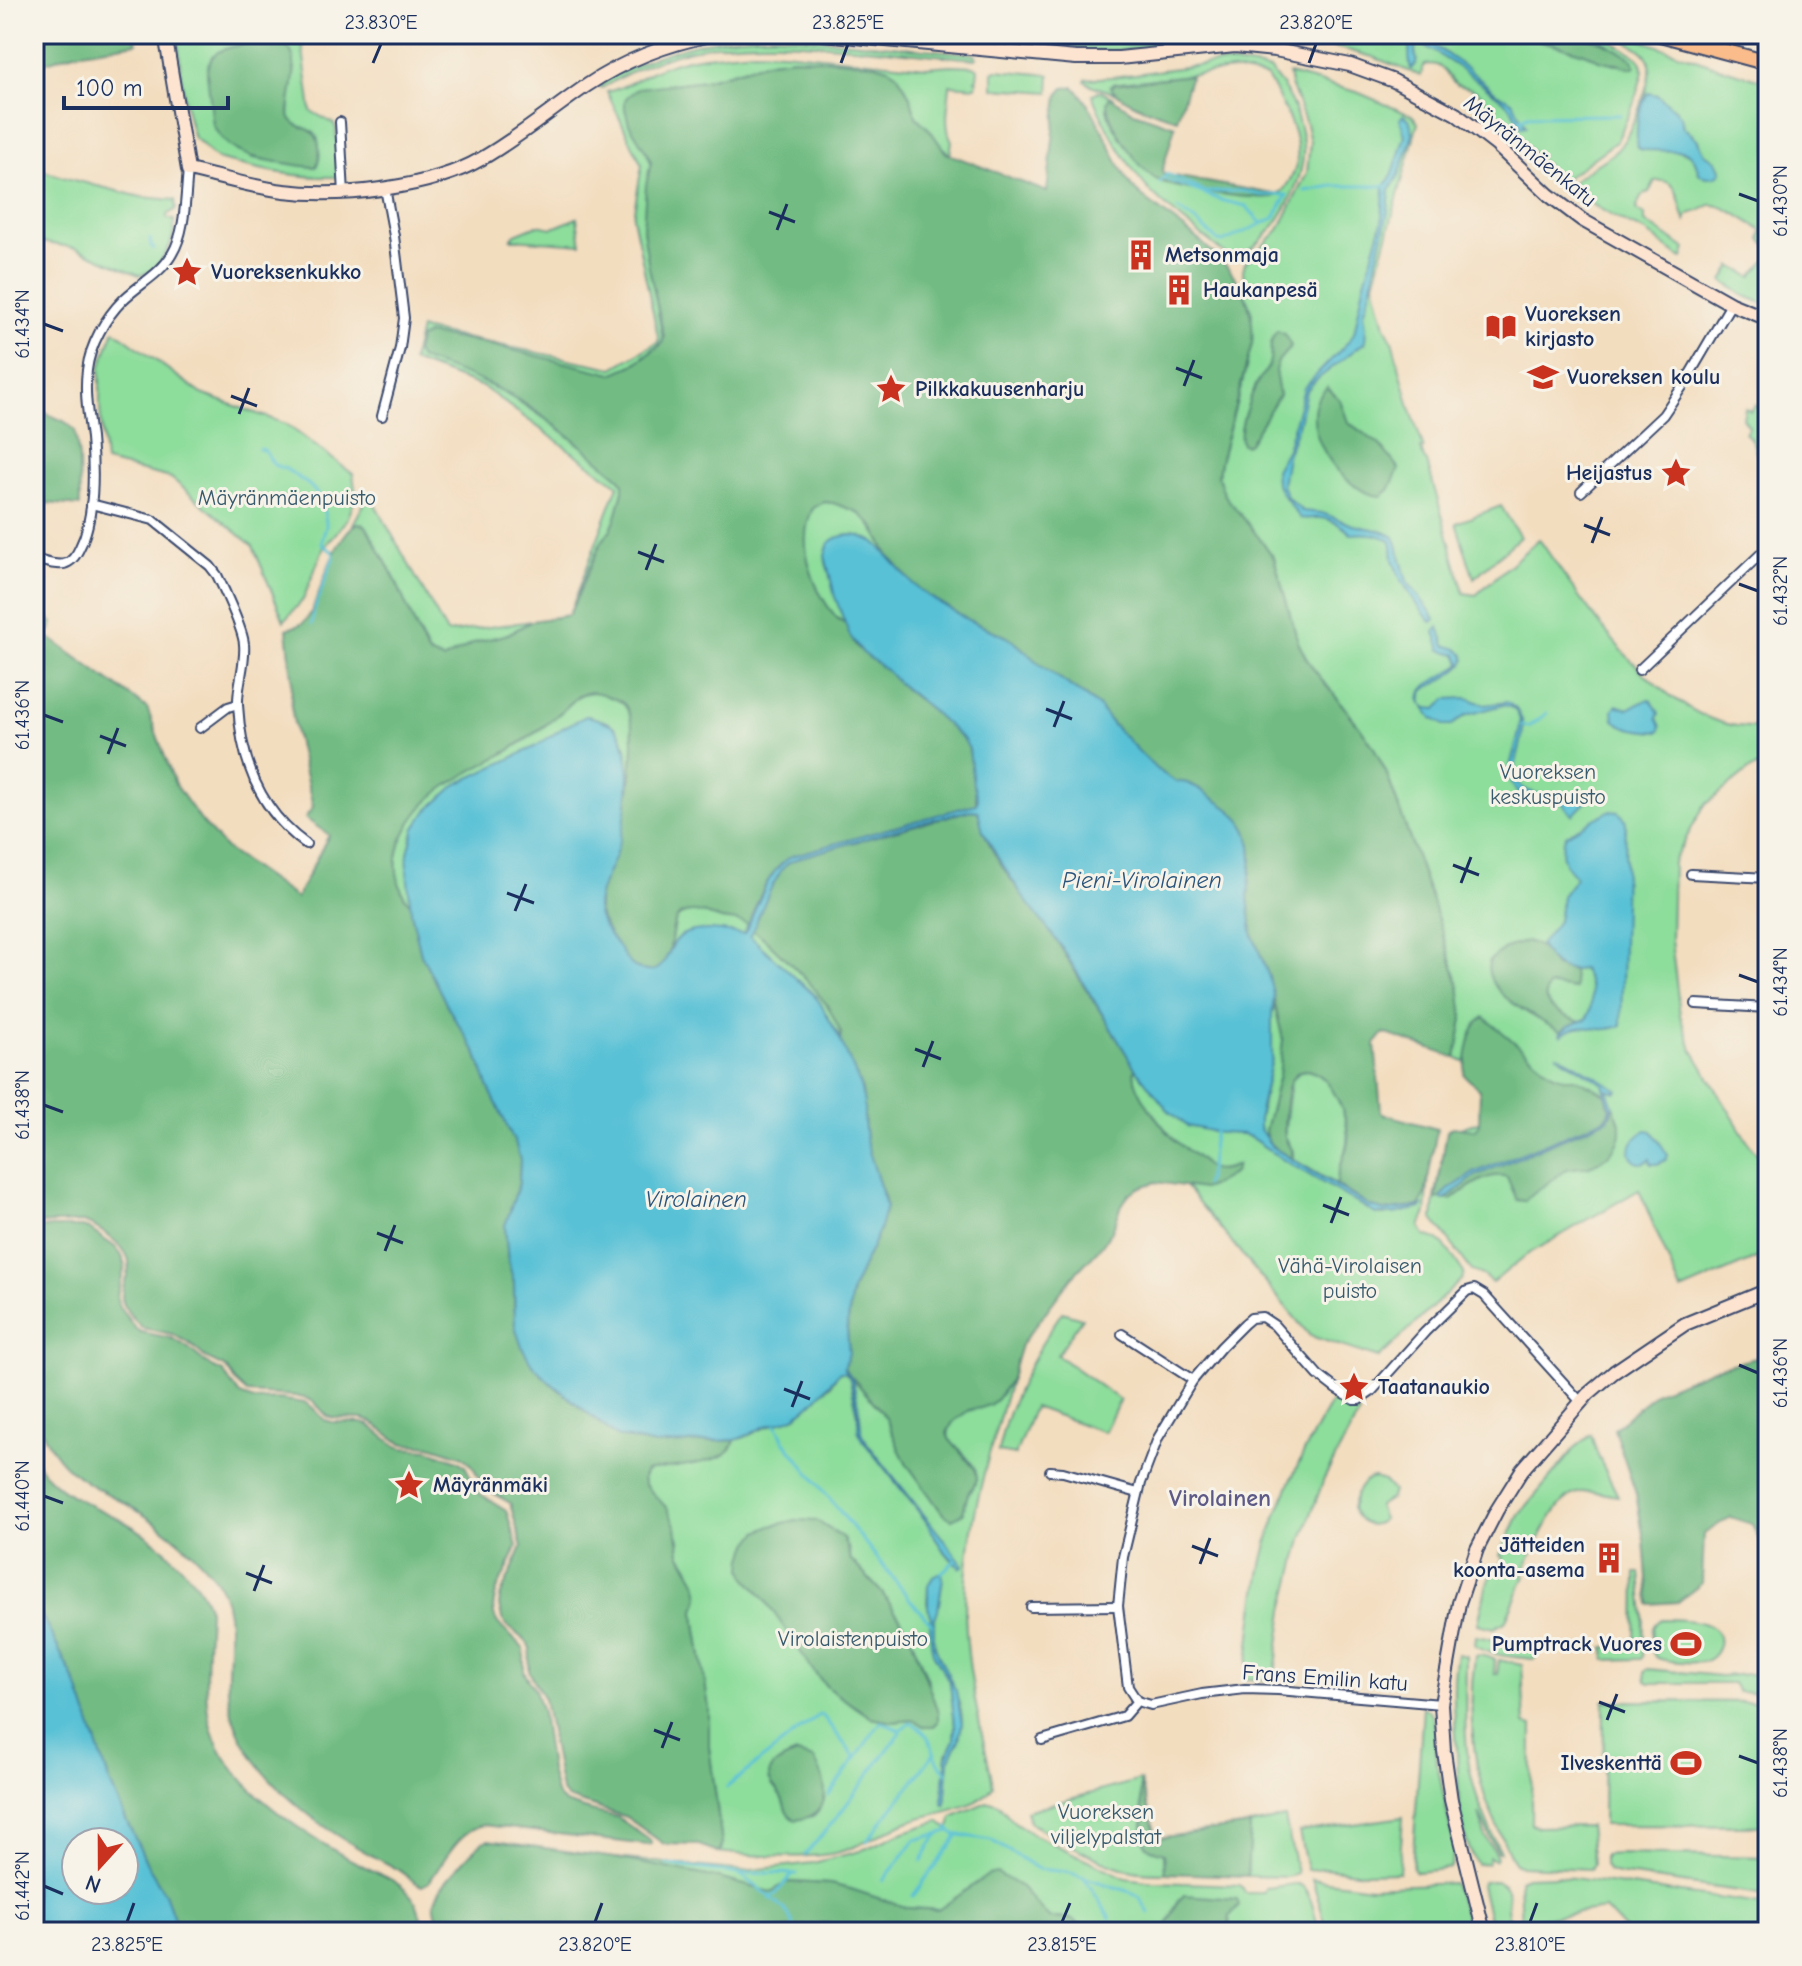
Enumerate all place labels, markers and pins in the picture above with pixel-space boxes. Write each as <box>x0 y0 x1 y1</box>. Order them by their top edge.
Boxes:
building icon: Metsonmaja <box>1124 238 1158 272</box>
place label: Metsonmaja <box>1165 242 1279 268</box>
place icon: Vuoreksenkukko <box>170 255 204 289</box>
place label: Vuoreksenkukko <box>211 259 361 285</box>
building icon: Haukanpesä <box>1162 273 1196 307</box>
place label: Haukanpesä <box>1203 277 1318 303</box>
place label: Vuoreksen kirjasto <box>1525 301 1621 352</box>
library icon: Vuoreksen kirjasto <box>1484 310 1518 344</box>
school or university icon: Vuoreksen koulu <box>1526 360 1560 394</box>
place label: Vuoreksen koulu <box>1567 364 1720 390</box>
place icon: Pilkkakuusenharju <box>874 372 908 406</box>
place label: Pilkkakuusenharju <box>915 376 1084 402</box>
place icon: Heijastus <box>1659 456 1693 490</box>
place label: Heijastus <box>1566 460 1652 486</box>
place icon: Taatanaukio <box>1337 1370 1371 1404</box>
place label: Taatanaukio <box>1378 1374 1490 1400</box>
place icon: Mäyränmäki <box>392 1468 426 1502</box>
place label: Mäyränmäki <box>433 1472 548 1498</box>
place label: Jätteiden koonta-asema <box>1453 1532 1585 1583</box>
building icon: Jätteiden koonta-asema <box>1592 1541 1626 1575</box>
sports icon: Pumptrack Vuores <box>1669 1627 1703 1661</box>
place label: Pumptrack Vuores <box>1492 1631 1662 1657</box>
sports icon: Ilveskenttä <box>1669 1746 1703 1780</box>
place label: Ilveskenttä <box>1561 1750 1662 1776</box>

